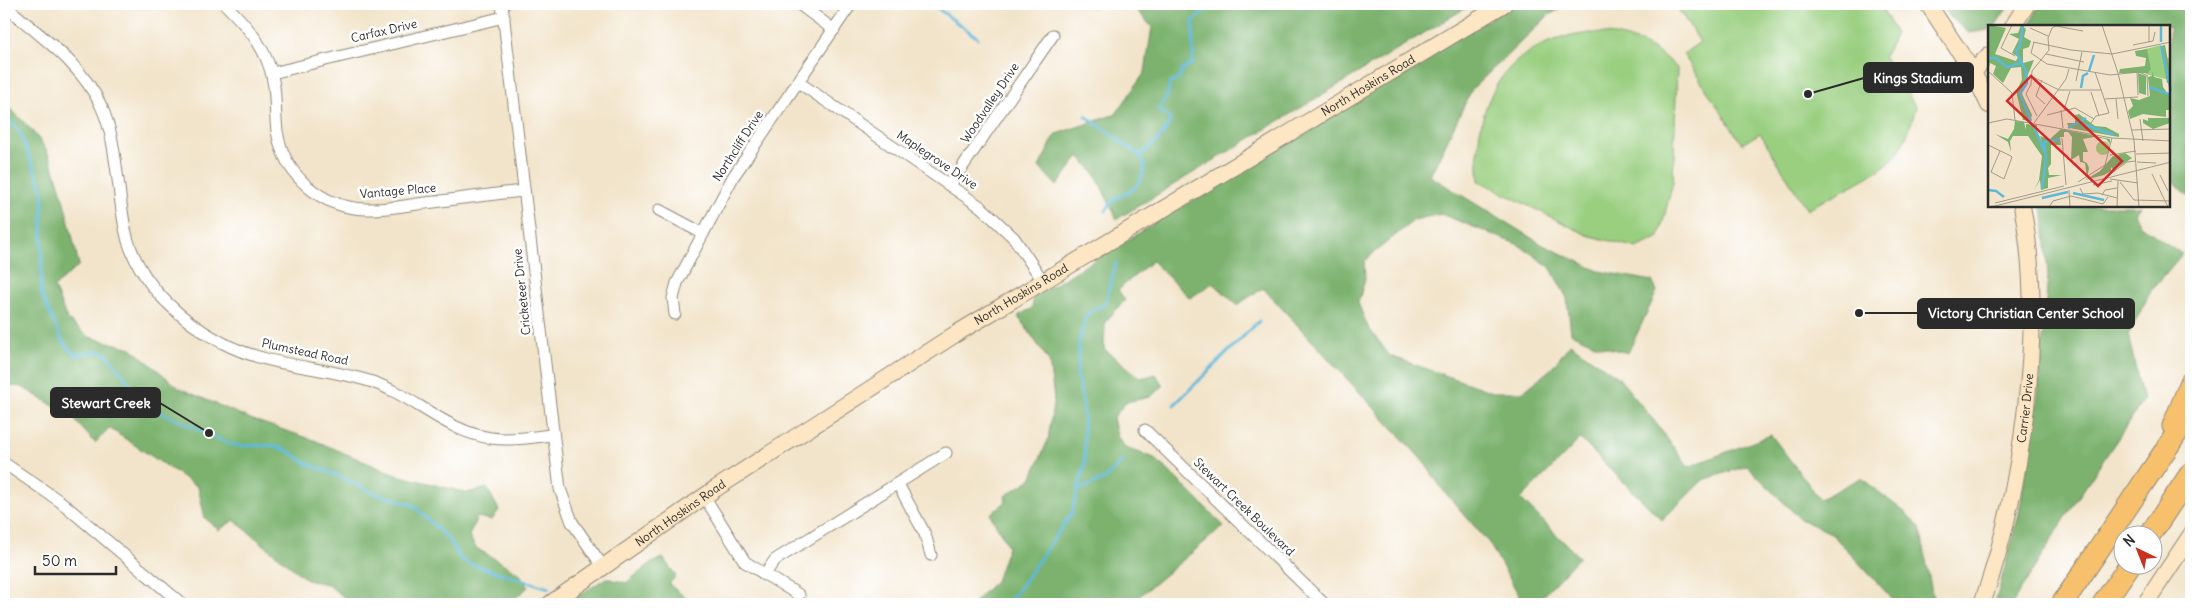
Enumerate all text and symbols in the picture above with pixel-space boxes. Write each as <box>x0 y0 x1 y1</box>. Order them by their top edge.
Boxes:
street label: Carfax Drive <box>349 16 418 45</box>
inset map <box>1988 25 2170 208</box>
street label: North Hoskins Road <box>1318 51 1418 119</box>
street label: Woodvalley Drive <box>957 60 1022 146</box>
callout: Kings Stadium <box>1864 63 1973 92</box>
text: Kings Stadium <box>1873 69 1963 87</box>
street label: Northcliff Drive <box>709 108 766 184</box>
street label: Maplegrove Drive <box>894 127 981 192</box>
street label: Vantage Place <box>359 180 437 201</box>
street label: Cricketeer Drive <box>509 248 534 336</box>
street label: North Hoskins Road <box>971 260 1071 328</box>
callout: Victory Christian Center School <box>1918 299 2134 328</box>
text: Victory Christian Center School <box>1928 304 2124 322</box>
street label: Plumstead Road <box>260 335 350 368</box>
street label: Carrier Drive <box>2013 373 2036 444</box>
callout: Stewart Creek <box>51 388 160 417</box>
text: Stewart Creek <box>61 394 151 412</box>
street label: Stewart Creek Boulevard <box>1191 455 1298 559</box>
street label: North Hoskins Road <box>632 476 728 549</box>
north arrow <box>2112 526 2162 576</box>
text: N <box>2119 531 2139 550</box>
scale bar <box>35 543 116 575</box>
text: 50 m <box>42 551 77 570</box>

